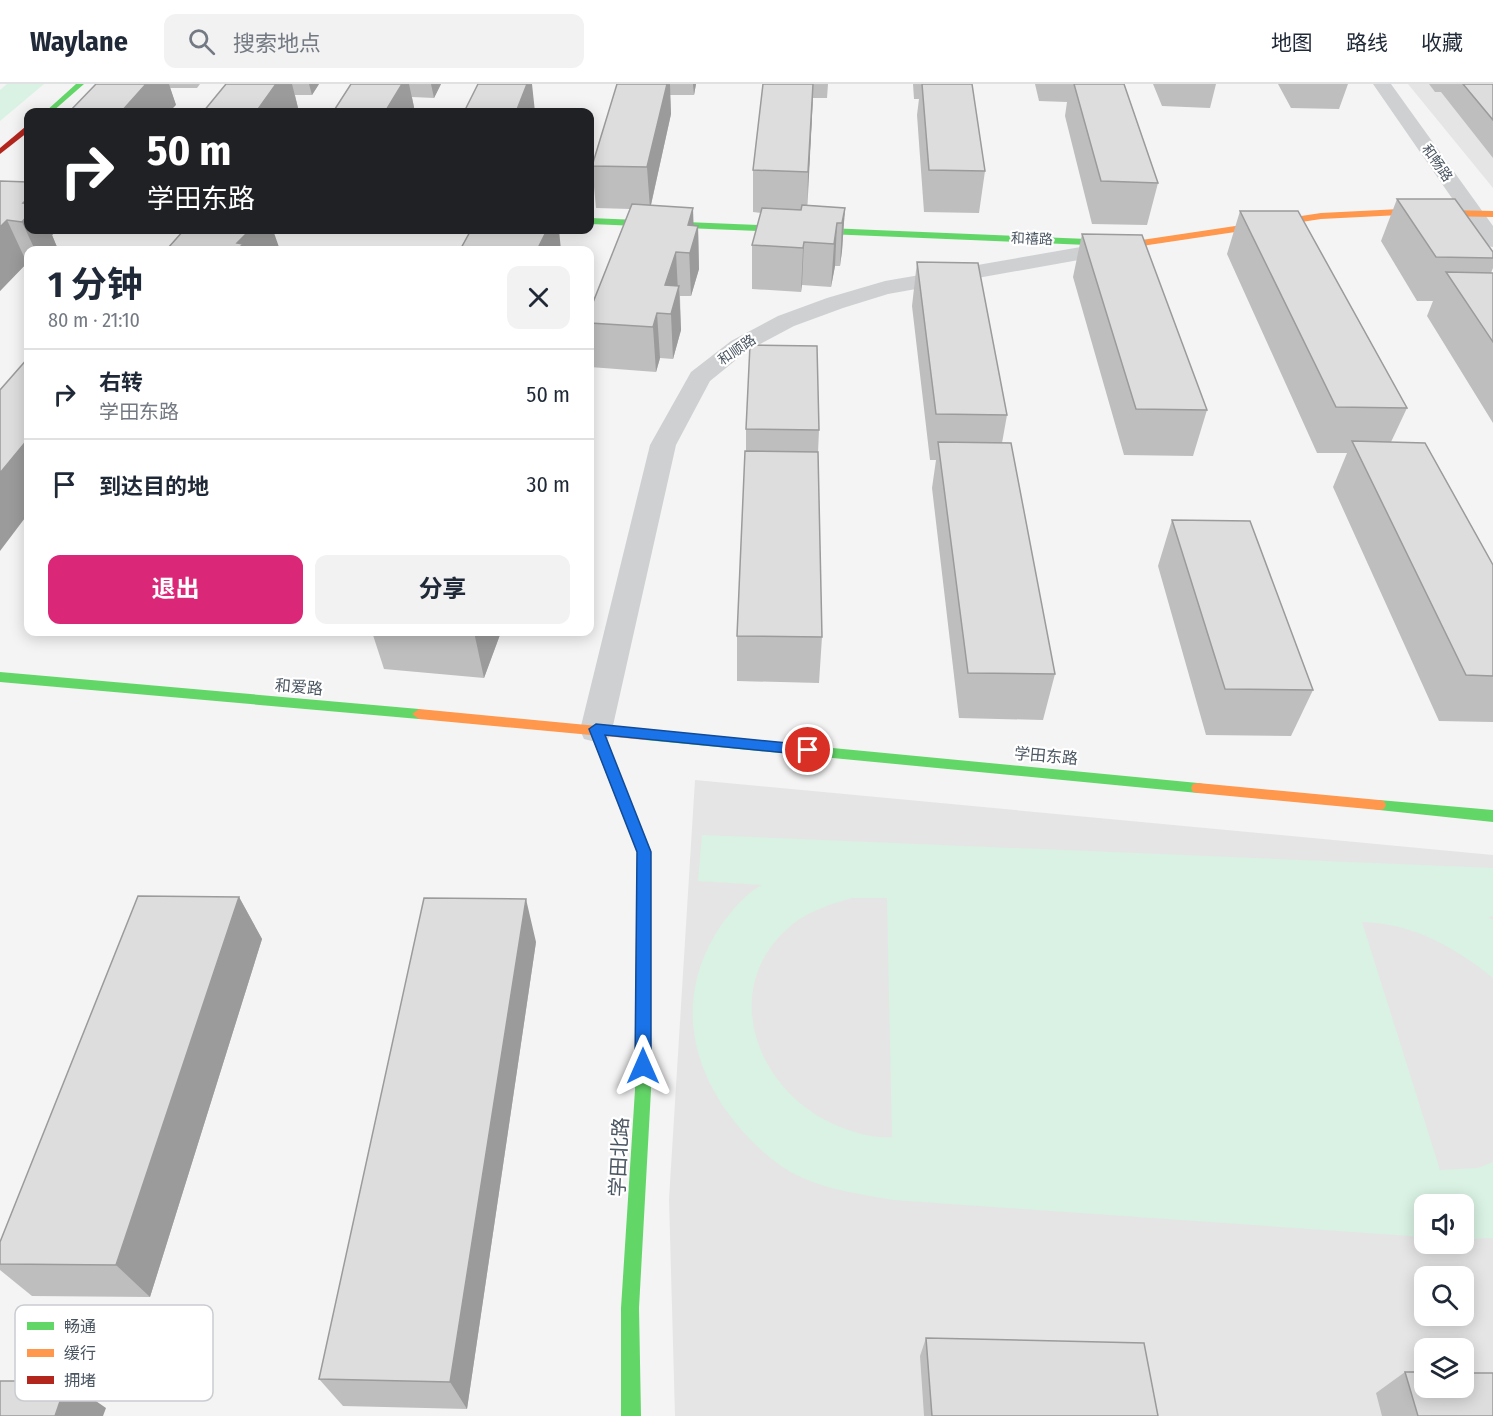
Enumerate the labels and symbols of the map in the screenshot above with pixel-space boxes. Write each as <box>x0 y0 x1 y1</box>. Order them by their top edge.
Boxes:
street label: 和畅路 <box>1418 141 1456 185</box>
street label: 和禧路 <box>1011 230 1053 248</box>
street label: 和顺路 <box>715 331 759 369</box>
street label: 和爱路 <box>274 675 324 699</box>
pin <box>782 724 833 775</box>
street label: 学田东路 <box>1013 744 1079 768</box>
position arrow <box>611 1034 675 1098</box>
street label: 学田北路 <box>605 1116 633 1198</box>
legend <box>15 1305 213 1401</box>
text: 畅通 <box>64 1317 96 1336</box>
text: 缓行 <box>64 1344 96 1363</box>
text: 拥堵 <box>64 1371 96 1390</box>

